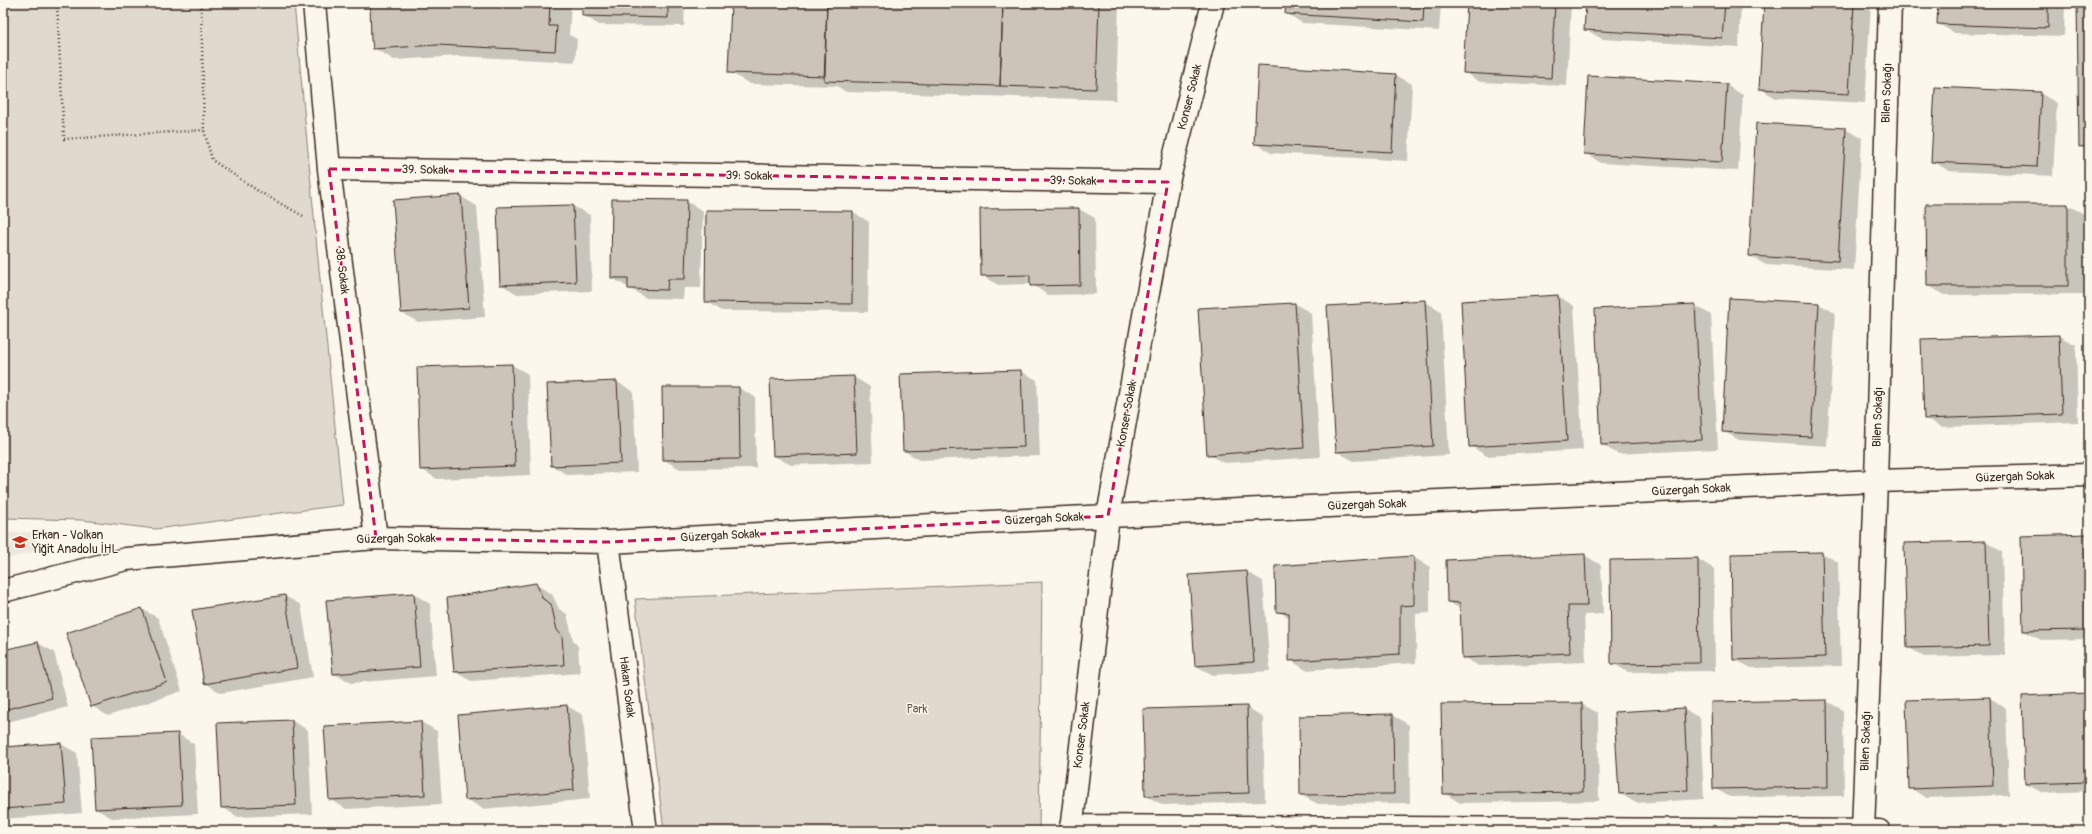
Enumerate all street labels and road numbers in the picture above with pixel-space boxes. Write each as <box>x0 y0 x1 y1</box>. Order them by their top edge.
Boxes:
street label: Konser Sokak <box>1175 63 1205 131</box>
street label: Bilen Sokağı <box>1878 63 1896 123</box>
street label: 39. Sokak <box>401 162 449 178</box>
street label: 39. Sokak <box>725 168 773 184</box>
street label: 39. Sokak <box>1049 173 1097 189</box>
street label: 38. Sokak <box>332 247 352 295</box>
street label: Konser Sokak <box>1114 380 1140 448</box>
street label: Bilen Sokağı <box>1869 387 1887 447</box>
street label: Güzergah Sokak <box>1975 468 2055 486</box>
street label: Güzergah Sokak <box>1651 480 1731 500</box>
street label: Güzergah Sokak <box>1327 496 1407 514</box>
street label: Güzergah Sokak <box>1004 509 1084 529</box>
street label: Güzergah Sokak <box>680 526 760 546</box>
street label: Güzergah Sokak <box>356 531 436 547</box>
street label: Hakan Sokak <box>616 655 638 719</box>
street label: Konser Sokak <box>1070 701 1094 769</box>
street label: Bilen Sokağı <box>1857 711 1875 771</box>

